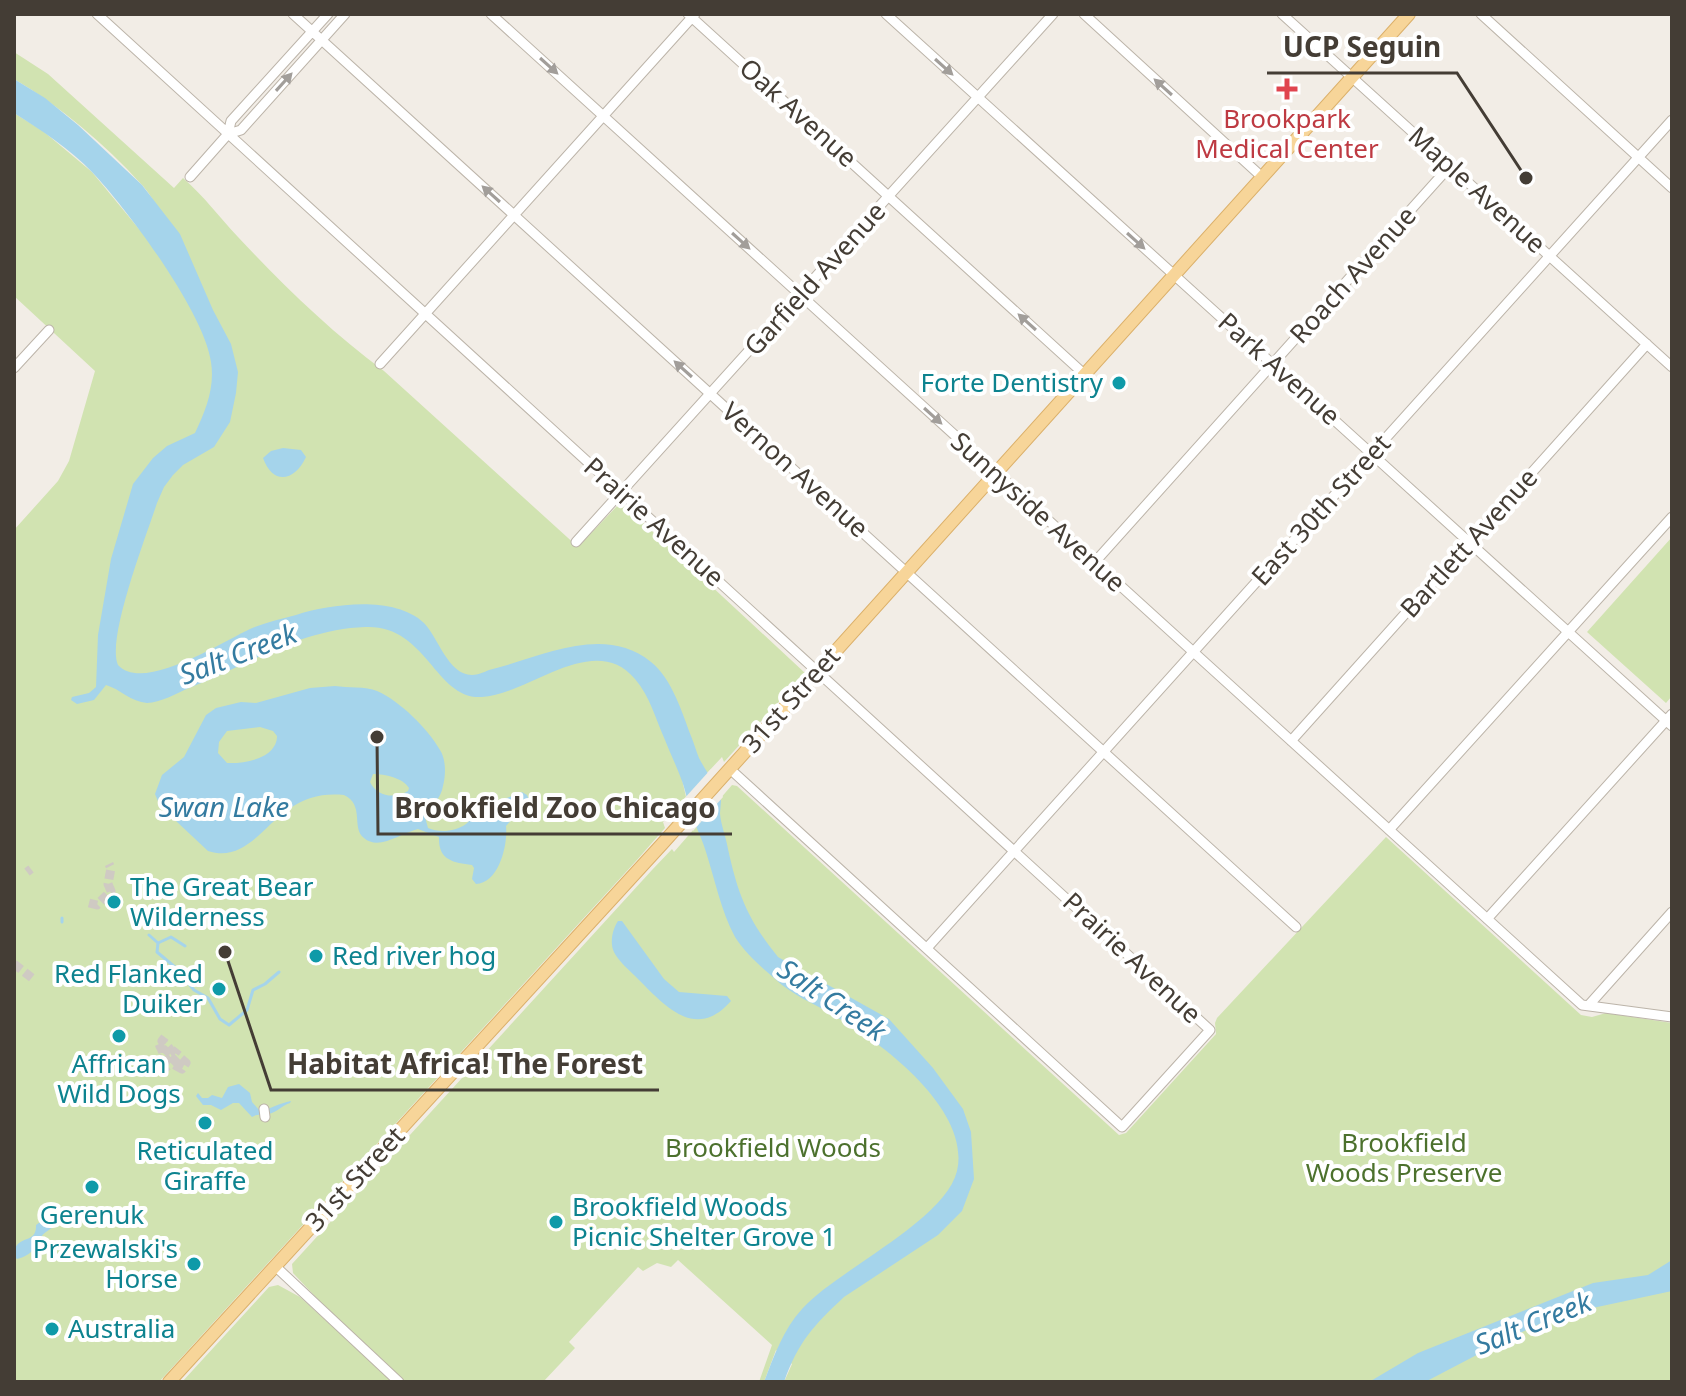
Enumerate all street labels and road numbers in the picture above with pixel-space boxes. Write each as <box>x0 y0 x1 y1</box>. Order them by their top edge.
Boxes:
street label: Oak Avenue <box>732 50 865 175</box>
street label: Maple Avenue <box>1401 118 1554 261</box>
street label: Garfield Avenue <box>736 194 893 363</box>
street label: Roach Avenue <box>1281 198 1424 351</box>
street label: Park Avenue <box>1211 304 1349 433</box>
street label: Vernon Avenue <box>714 394 877 545</box>
street label: Sunnyside Avenue <box>944 423 1134 599</box>
street label: East 30th Street <box>1243 426 1398 593</box>
street label: Prairie Avenue <box>577 449 733 594</box>
street label: Bartlett Avenue <box>1391 460 1545 625</box>
street label: 31st Street <box>733 639 847 760</box>
street label: Prairie Avenue <box>1056 884 1210 1031</box>
street label: 31st Street <box>296 1118 412 1238</box>

